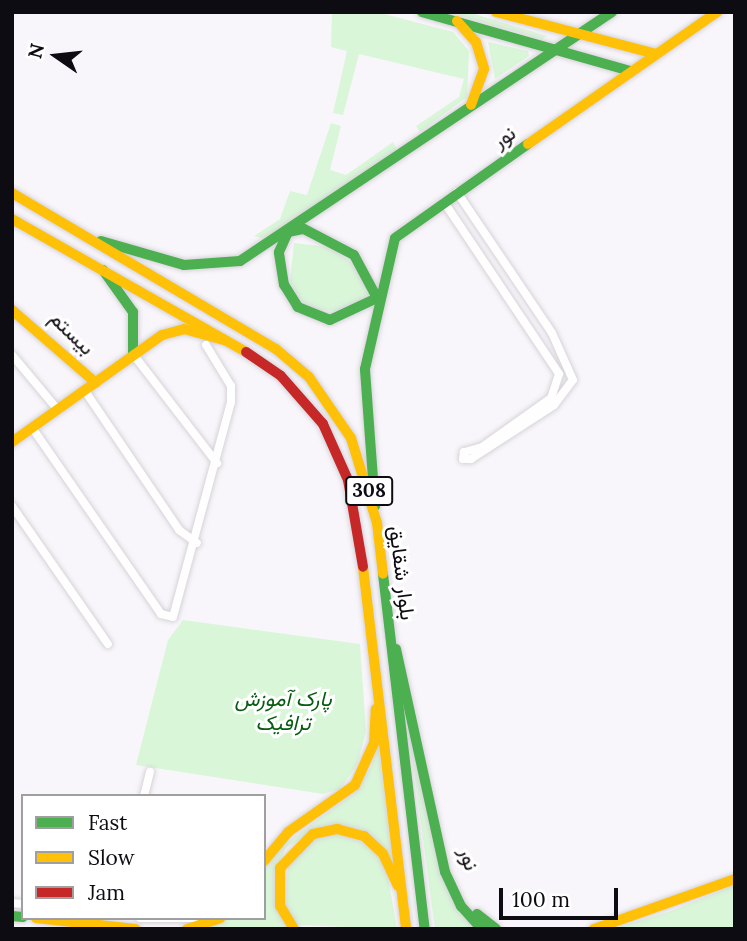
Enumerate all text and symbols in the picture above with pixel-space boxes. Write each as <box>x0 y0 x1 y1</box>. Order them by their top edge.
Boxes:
north arrow <box>21 21 91 91</box>
text: N <box>22 41 49 61</box>
street label: نور <box>488 120 520 154</box>
street label: بیستم <box>44 306 100 360</box>
road number: 308 <box>344 476 394 506</box>
street label: بلوار شقایق <box>384 524 420 622</box>
park label: پارک آموزش ترافیک <box>235 686 331 736</box>
legend <box>21 794 266 920</box>
text: Fast <box>88 809 127 836</box>
text: Slow <box>88 844 135 871</box>
street label: نور <box>454 844 484 874</box>
scale bar <box>502 874 621 918</box>
text: Jam <box>88 879 125 906</box>
text: 100 m <box>512 886 570 913</box>

